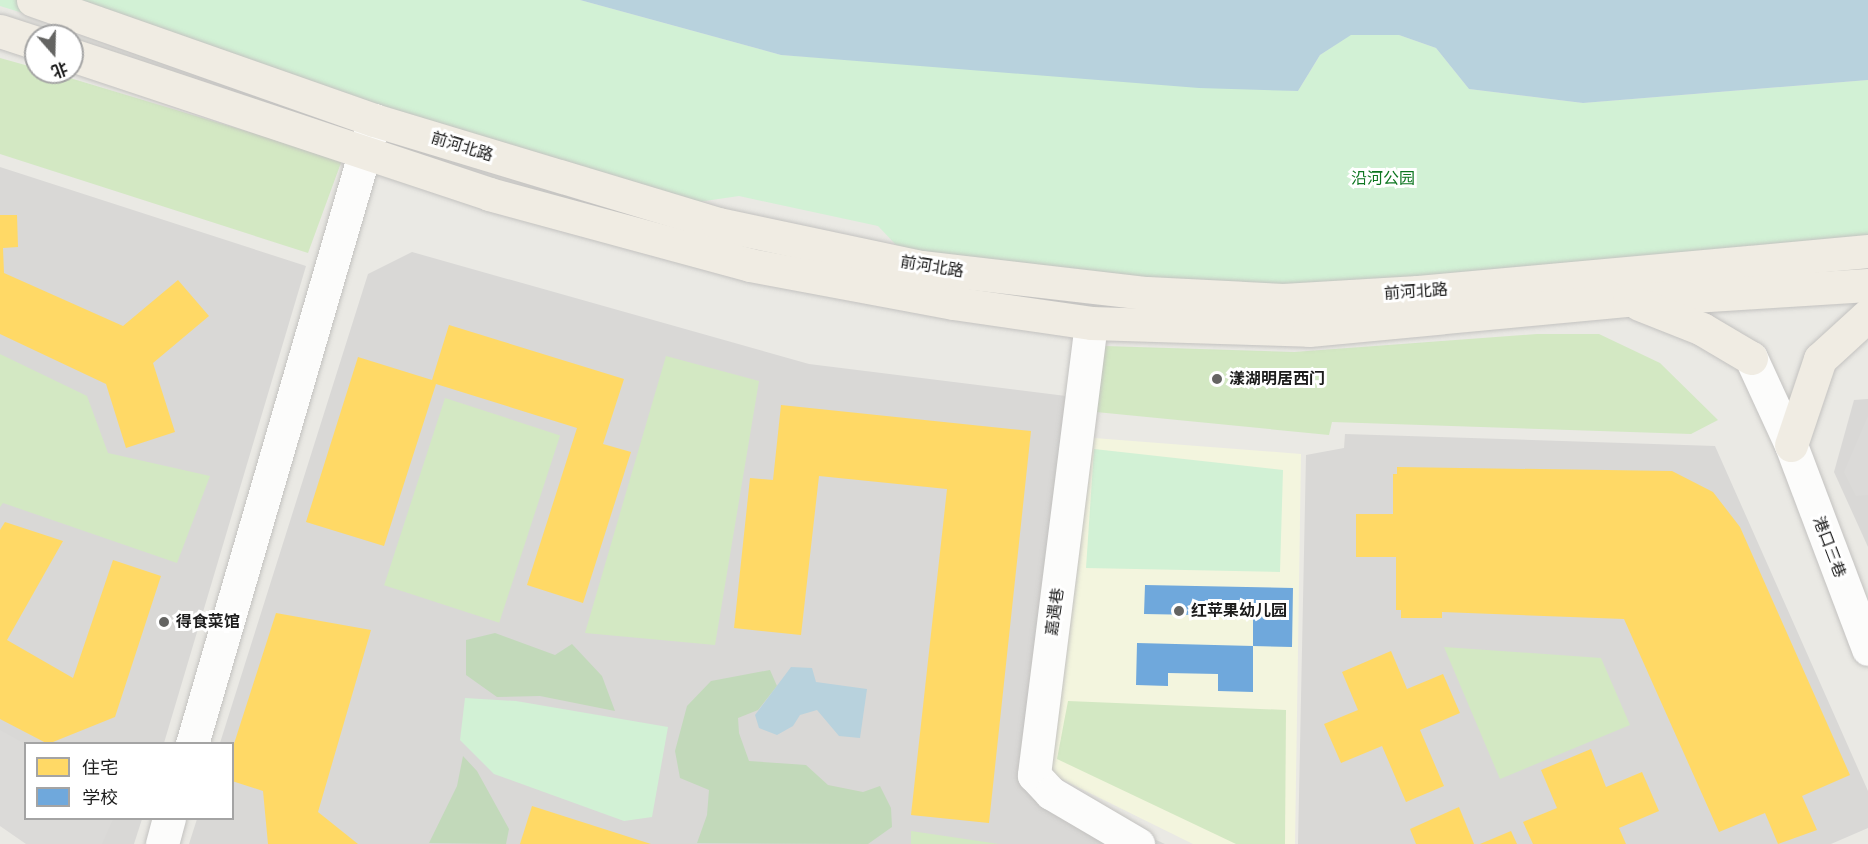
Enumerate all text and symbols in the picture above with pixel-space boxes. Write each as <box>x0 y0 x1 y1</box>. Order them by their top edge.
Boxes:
north arrow <box>24 24 84 84</box>
text: 北 <box>48 56 71 83</box>
street label: 前河北路 <box>429 128 495 166</box>
park label: 沿河公园 <box>1351 169 1415 189</box>
street label: 前河北路 <box>899 253 965 281</box>
street label: 前河北路 <box>1383 280 1449 304</box>
place label: 漾湖明居西门 <box>1229 369 1325 389</box>
marker: 漾湖明居西门 <box>1210 372 1224 386</box>
street label: 港口三巷 <box>1809 514 1849 580</box>
street label: 嘉遇巷 <box>1042 587 1068 637</box>
place label: 红苹果幼儿园 <box>1191 601 1287 621</box>
marker: 红苹果幼儿园 <box>1172 604 1186 618</box>
place label: 得食菜馆 <box>176 612 240 632</box>
marker: 得食菜馆 <box>157 615 171 629</box>
legend <box>24 742 234 820</box>
text: 住宅 <box>82 755 118 780</box>
text: 学校 <box>82 785 118 810</box>

